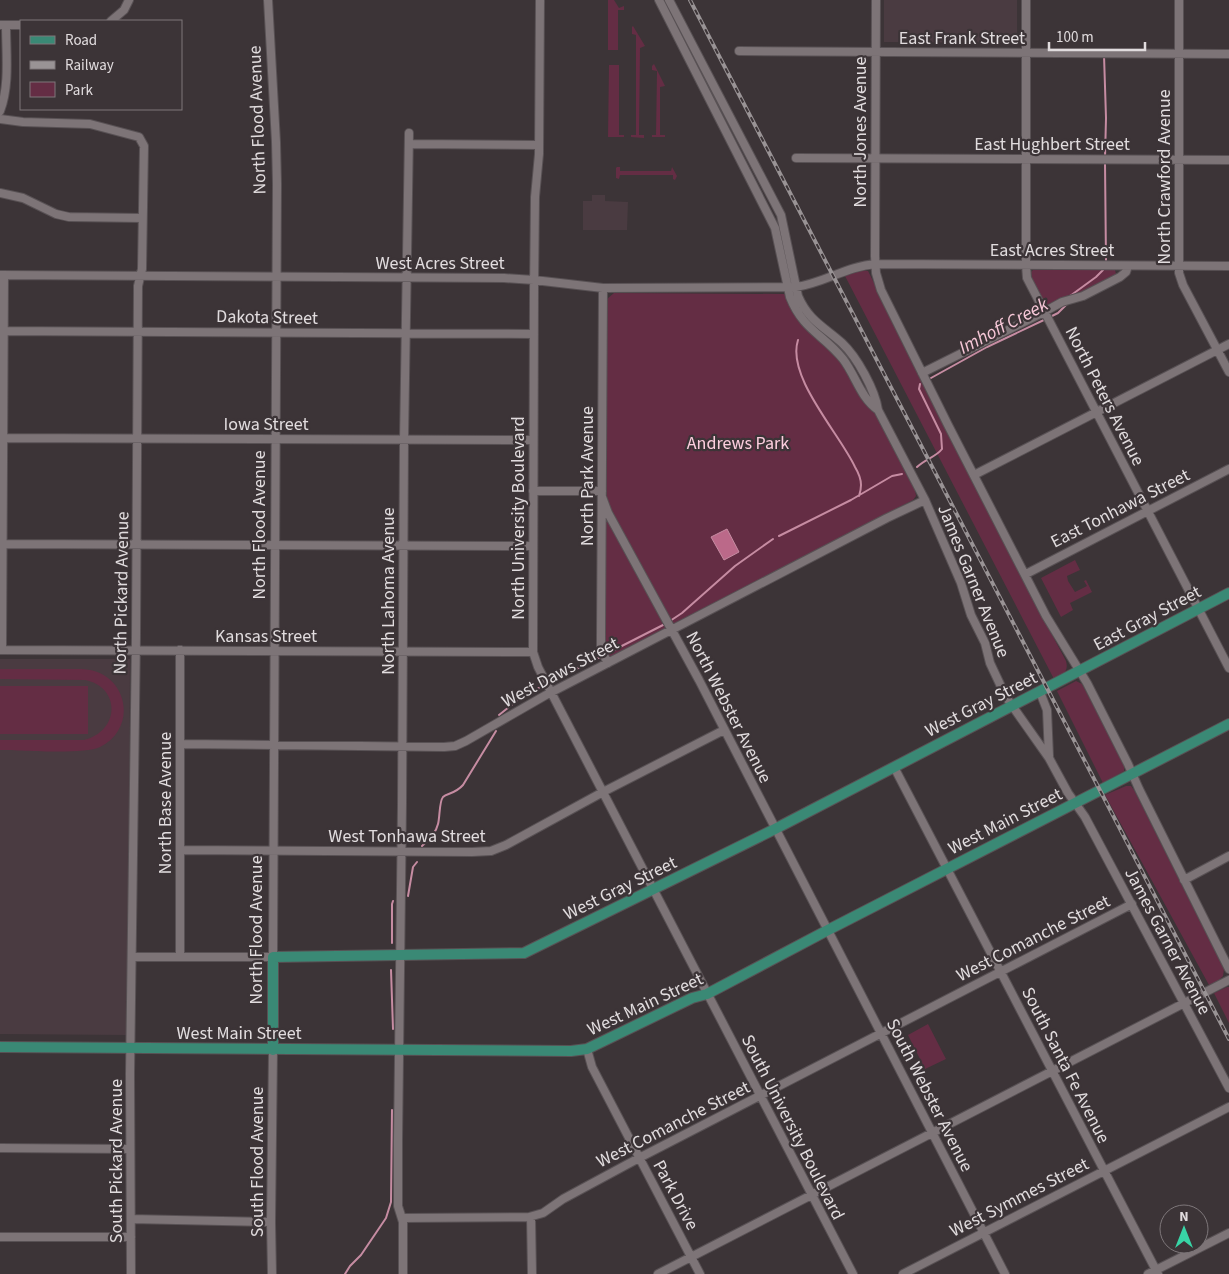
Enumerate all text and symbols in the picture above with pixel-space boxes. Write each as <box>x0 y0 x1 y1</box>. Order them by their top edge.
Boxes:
legend <box>20 20 182 110</box>
scale bar <box>1049 20 1145 52</box>
street label: East Frank Street <box>899 26 1025 51</box>
text: 100 m <box>1056 27 1094 48</box>
text: Road <box>65 30 97 51</box>
street label: North Flood Avenue <box>242 45 273 195</box>
text: Railway <box>65 55 114 76</box>
street label: North Jones Avenue <box>848 56 873 207</box>
text: Park <box>65 80 94 101</box>
street label: North Crawford Avenue <box>1152 89 1177 265</box>
street label: East Hughbert Street <box>974 132 1130 157</box>
street label: East Acres Street <box>990 238 1114 263</box>
street label: West Acres Street <box>375 251 505 276</box>
water label: Imhoff Creek <box>954 291 1054 361</box>
street label: Dakota Street <box>216 304 318 331</box>
street label: North Peters Avenue <box>1059 322 1150 470</box>
street label: North Park Avenue <box>575 406 600 546</box>
street label: Iowa Street <box>224 412 308 437</box>
street label: North University Boulevard <box>506 416 531 620</box>
park label: Andrews Park <box>687 431 789 456</box>
street label: North Flood Avenue <box>247 450 272 600</box>
street label: East Tonhawa Street <box>1046 463 1194 554</box>
street label: James Garner Avenue <box>931 501 1016 662</box>
street label: North Lahoma Avenue <box>376 507 401 675</box>
street label: North Pickard Avenue <box>108 511 135 675</box>
street label: East Gray Street <box>1089 580 1205 657</box>
street label: Kansas Street <box>215 624 317 649</box>
street label: North Webster Avenue <box>679 627 778 788</box>
street label: West Daws Street <box>497 631 623 714</box>
street label: West Gray Street <box>921 665 1042 744</box>
street label: North Base Avenue <box>153 732 178 874</box>
street label: West Main Street <box>944 782 1067 861</box>
street label: West Tonhawa Street <box>328 824 486 849</box>
street label: West Gray Street <box>559 850 681 927</box>
street label: North Flood Avenue <box>244 855 269 1005</box>
street label: James Garner Avenue <box>1118 863 1217 1019</box>
street label: West Comanche Street <box>952 889 1114 988</box>
street label: West Main Street <box>583 967 707 1042</box>
street label: South Santa Fe Avenue <box>1015 983 1116 1148</box>
street label: South Webster Avenue <box>880 1014 979 1176</box>
street label: West Main Street <box>176 1021 302 1046</box>
street label: South University Boulevard <box>735 1030 850 1224</box>
street label: West Comanche Street <box>592 1075 754 1174</box>
street label: South Pickard Avenue <box>104 1079 129 1243</box>
street label: South Flood Avenue <box>245 1087 270 1237</box>
street label: West Symmes Street <box>945 1152 1093 1243</box>
street label: Park Drive <box>647 1156 705 1235</box>
north arrow <box>1159 1204 1209 1254</box>
text: N <box>1179 1207 1189 1227</box>

